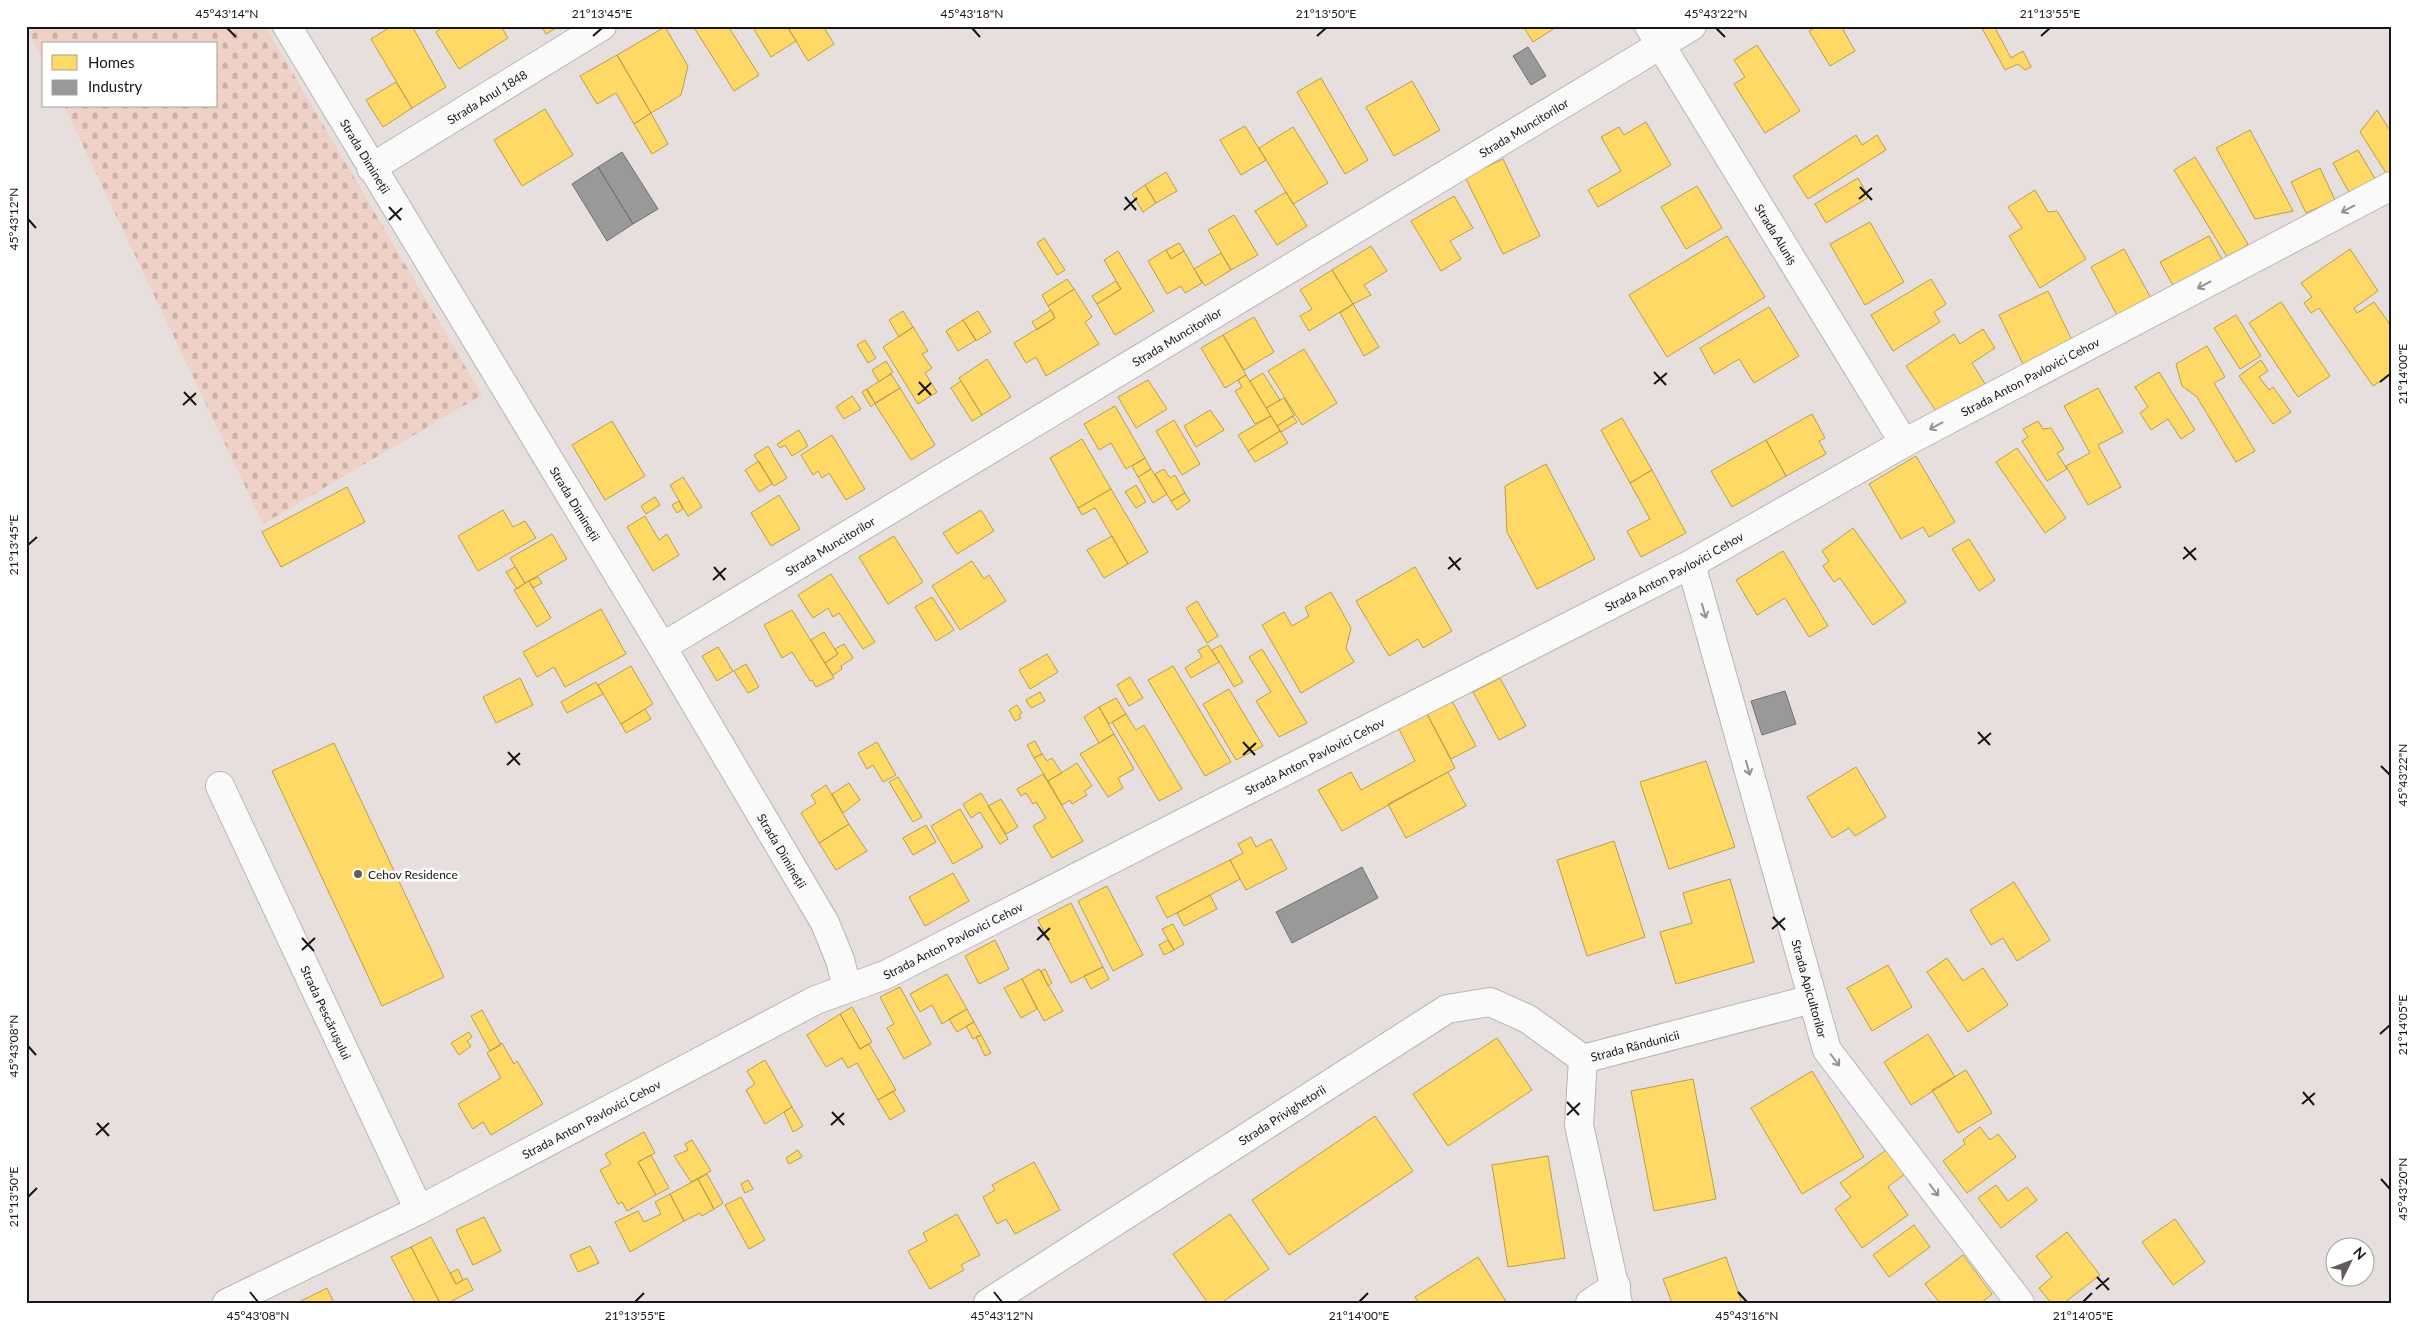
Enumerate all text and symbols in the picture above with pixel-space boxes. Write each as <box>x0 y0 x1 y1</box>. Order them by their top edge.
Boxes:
text: 45°43'14"N <box>196 6 258 21</box>
text: 21°13'45"E <box>572 6 632 21</box>
text: 45°43'18"N <box>941 6 1003 21</box>
text: 21°13'50"E <box>1296 6 1356 21</box>
text: 45°43'22"N <box>1685 6 1747 21</box>
text: 21°13'55"E <box>2020 6 2080 21</box>
legend <box>42 42 218 108</box>
text: Homes <box>88 53 134 71</box>
street label: Strada Anul 1848 <box>444 66 530 127</box>
text: Industry <box>88 77 143 95</box>
street label: Strada Muncitorilor <box>1476 94 1572 160</box>
street label: Strada Dimineții <box>337 116 394 196</box>
text: 45°43'12"N <box>6 188 21 250</box>
street label: Strada Aluniș <box>1752 201 1801 267</box>
one-way arrow <box>2340 204 2355 214</box>
one-way arrow <box>2197 281 2212 290</box>
street label: Strada Muncitorilor <box>1129 304 1225 369</box>
street label: Strada Anton Pavlovici Cehov <box>1958 333 2103 419</box>
text: 21°14'00"E <box>2395 344 2410 404</box>
one-way arrow <box>1929 422 1944 431</box>
street label: Strada Dimineții <box>547 464 604 544</box>
street label: Strada Muncitorilor <box>782 513 878 579</box>
text: 21°13'45"E <box>6 515 21 575</box>
street label: Strada Anton Pavlovici Cehov <box>1602 528 1747 614</box>
one-way arrow <box>1700 603 1710 619</box>
street label: Strada Anton Pavlovici Cehov <box>1242 714 1388 798</box>
text: 45°43'22"N <box>2395 744 2410 806</box>
one-way arrow <box>1743 759 1753 775</box>
street label: Strada Dimineții <box>754 811 810 891</box>
place label: Cehov Residence <box>368 867 458 882</box>
marker: Cehov Residence <box>352 868 364 880</box>
street label: Strada Anton Pavlovici Cehov <box>880 898 1026 982</box>
street label: Strada Apicultorilor <box>1789 938 1831 1040</box>
street label: Strada Pescărușului <box>298 963 355 1062</box>
text: 21°14'05"E <box>2395 995 2410 1055</box>
text: 45°43'08"N <box>6 1015 21 1077</box>
street label: Strada Rândunicii <box>1589 1027 1681 1064</box>
one-way arrow <box>1830 1053 1841 1066</box>
street label: Strada Anton Pavlovici Cehov <box>519 1076 664 1162</box>
street label: Strada Privighetorii <box>1236 1081 1328 1148</box>
text: 45°43'20"N <box>2395 1158 2410 1220</box>
text: 21°13'50"E <box>6 1167 21 1227</box>
one-way arrow <box>1929 1183 1939 1197</box>
north arrow <box>2324 1236 2374 1286</box>
text: N <box>2350 1243 2370 1263</box>
text: 45°43'08"N <box>227 1308 289 1323</box>
text: 21°13'55"E <box>605 1308 665 1323</box>
text: 45°43'12"N <box>971 1308 1033 1323</box>
text: 21°14'00"E <box>1329 1308 1389 1323</box>
text: 45°43'16"N <box>1716 1308 1778 1323</box>
text: 21°14'05"E <box>2053 1308 2113 1323</box>

